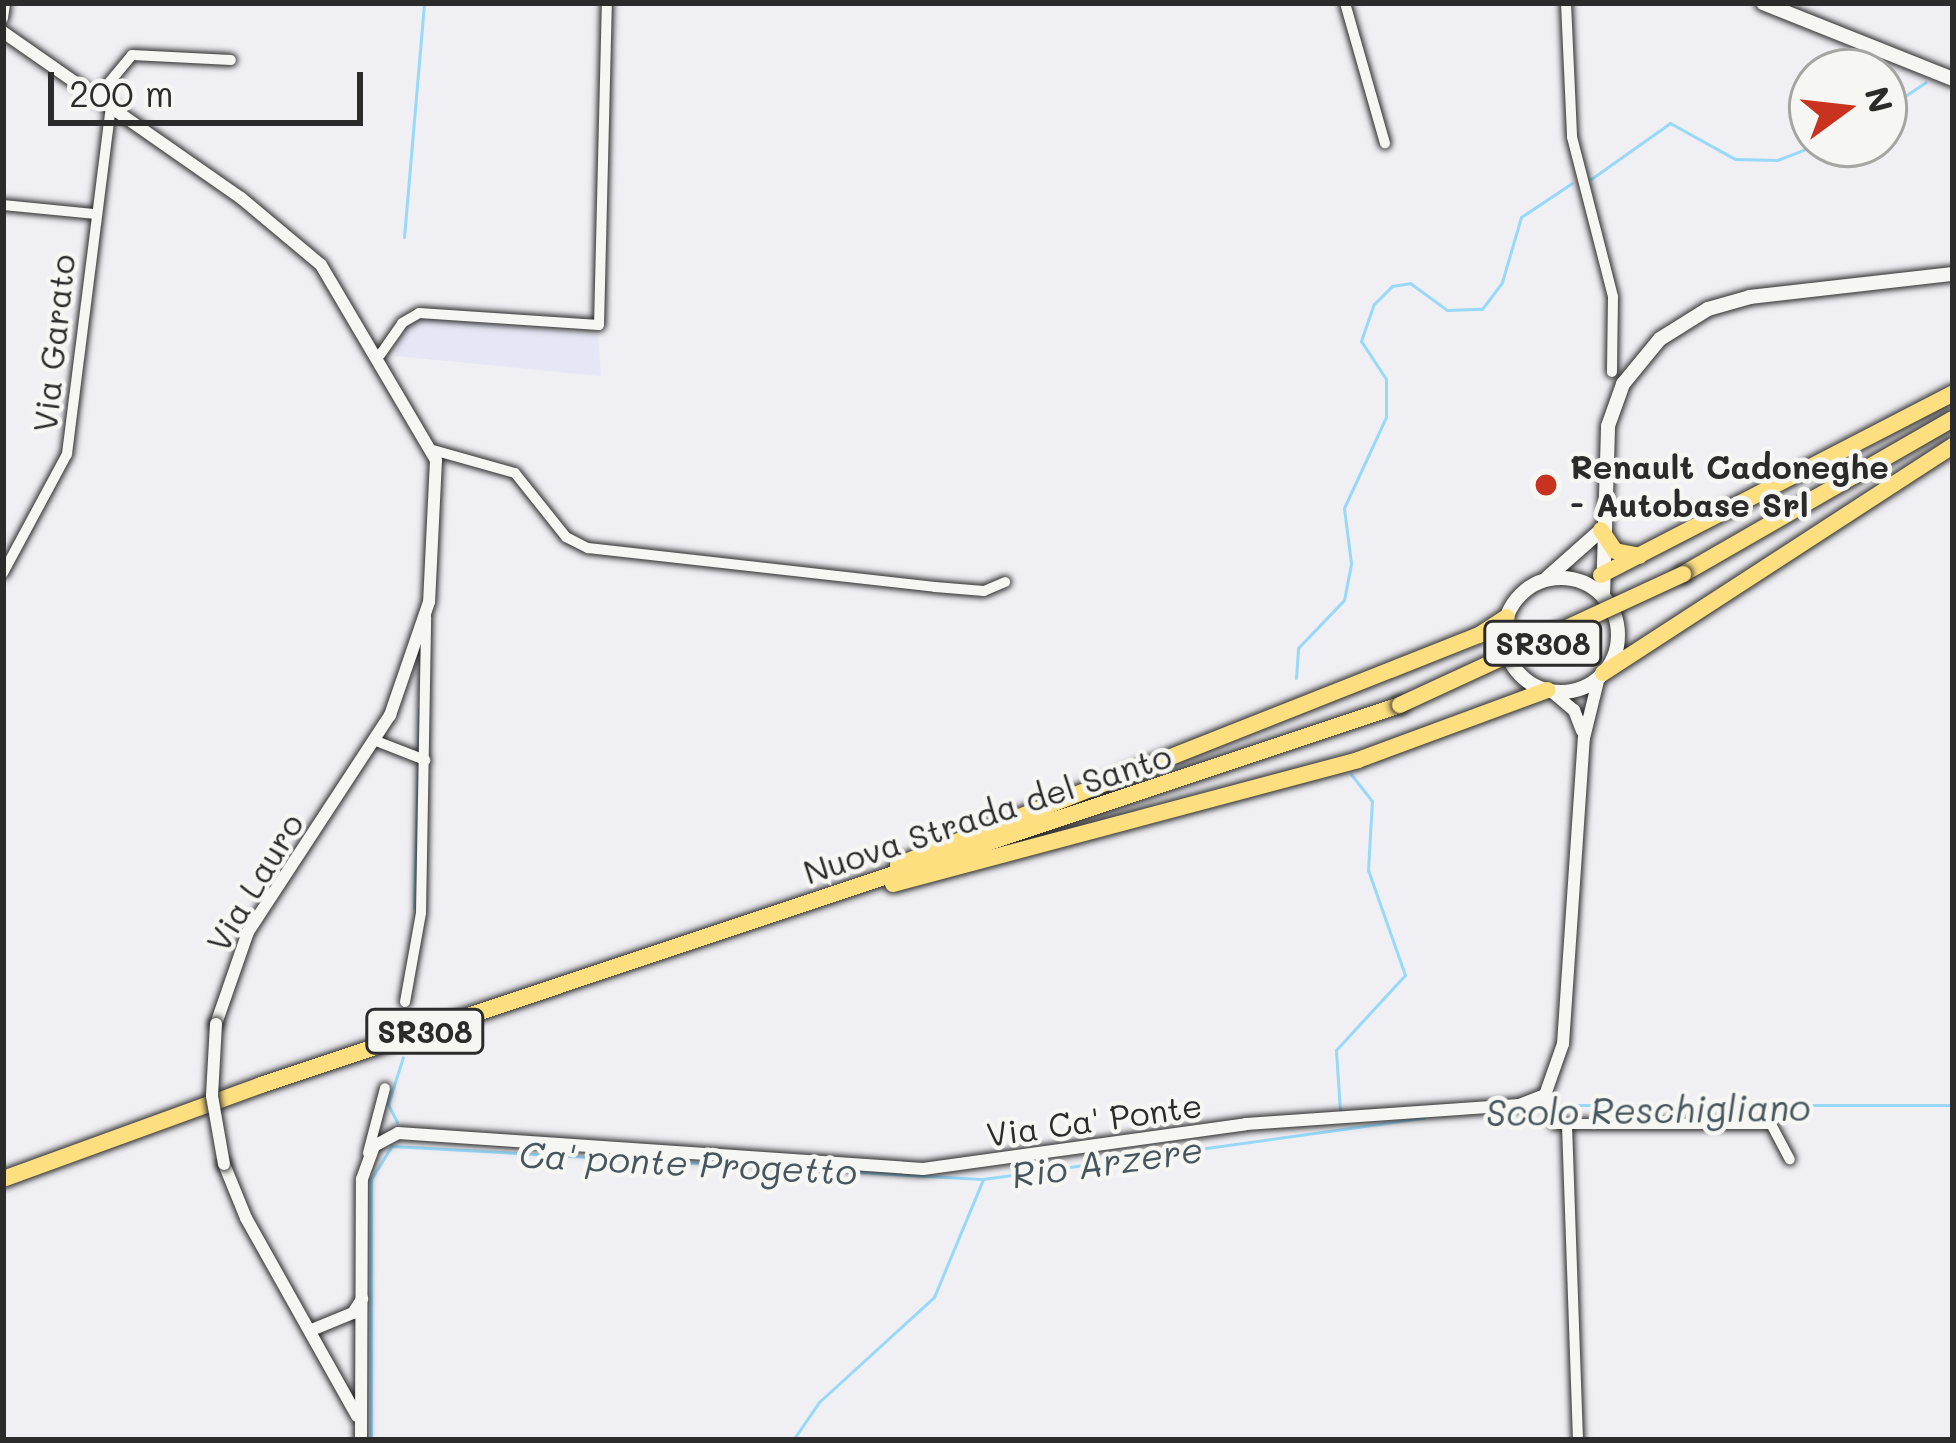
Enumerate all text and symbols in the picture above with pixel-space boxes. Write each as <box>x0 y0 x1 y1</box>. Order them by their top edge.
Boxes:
scale bar <box>54 48 369 122</box>
north arrow <box>1788 48 1908 168</box>
text: 200 m <box>69 69 174 116</box>
text: N <box>1856 82 1904 117</box>
street label: Via Garato <box>24 252 82 434</box>
place label: Renault Cadoneghe - Autobase Srl <box>1570 446 1889 524</box>
marker: Renault Cadoneghe - Autobase Srl <box>1533 472 1559 498</box>
road number: SR308 <box>1483 619 1603 667</box>
street label: Nuova Strada del Santo <box>798 735 1176 891</box>
street label: Via Lauro <box>197 806 311 958</box>
road number: SR308 <box>365 1007 485 1055</box>
street label: Via Ca' Ponte <box>984 1084 1204 1154</box>
water label: Scolo Reschigliano <box>1485 1085 1811 1133</box>
water label: Rio Arzere <box>1009 1126 1205 1196</box>
water label: Ca' ponte Progetto <box>518 1132 858 1192</box>

